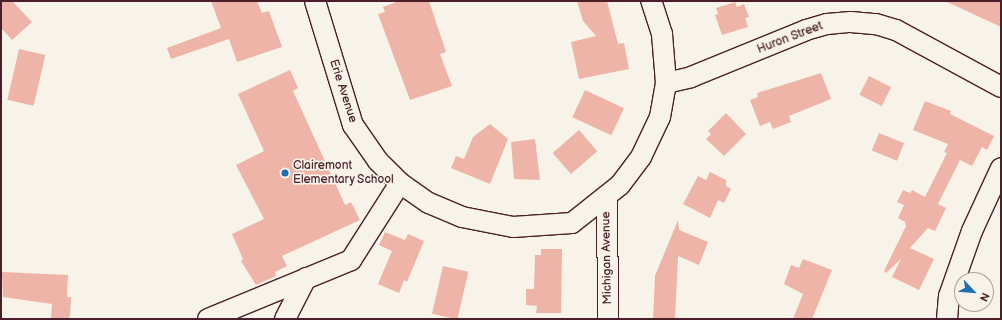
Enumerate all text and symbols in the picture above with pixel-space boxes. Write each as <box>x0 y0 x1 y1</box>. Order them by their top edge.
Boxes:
street label: Huron Street <box>755 19 825 57</box>
street label: Erie Avenue <box>326 58 360 124</box>
place label: Clairemont Elementary School <box>293 159 395 187</box>
marker: Clairemont Elementary School <box>280 168 290 178</box>
street label: Michigan Avenue <box>599 211 615 305</box>
north arrow <box>954 272 994 312</box>
text: N <box>977 290 992 304</box>

